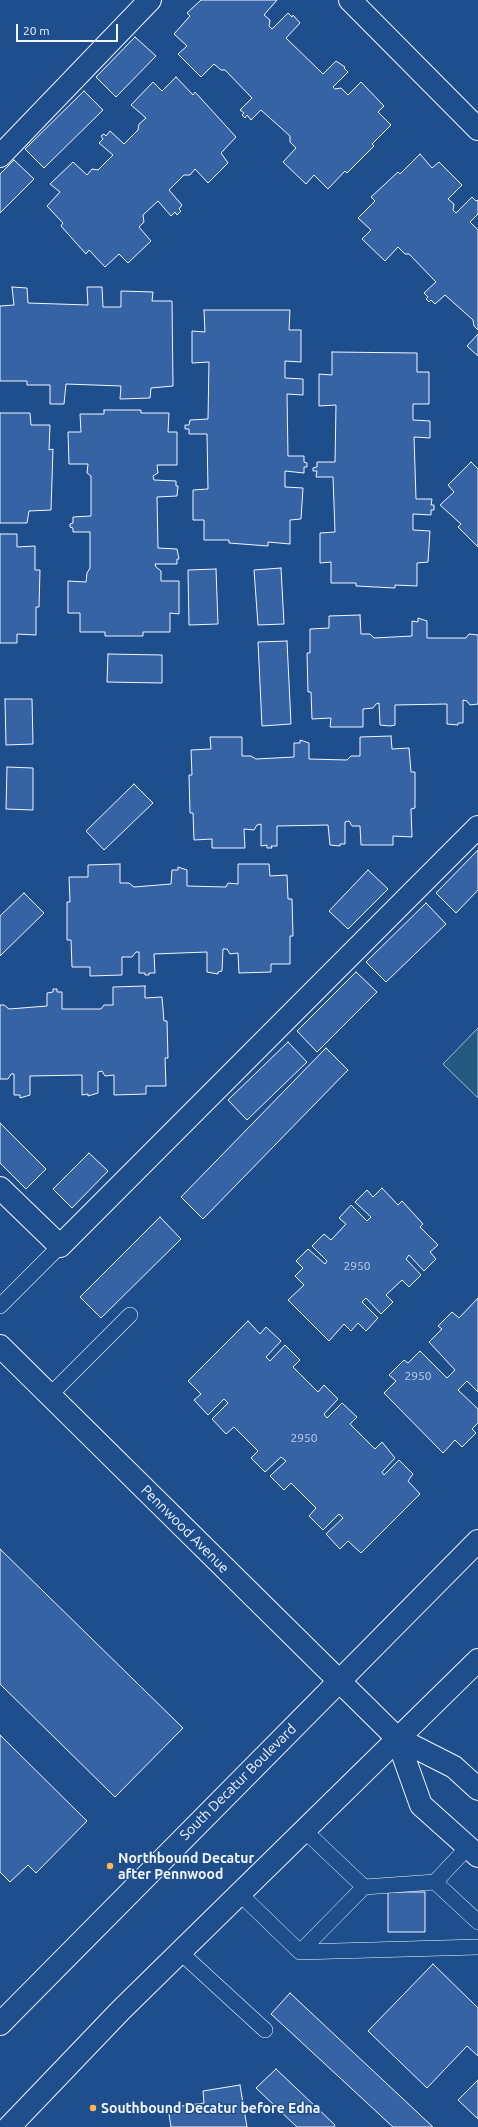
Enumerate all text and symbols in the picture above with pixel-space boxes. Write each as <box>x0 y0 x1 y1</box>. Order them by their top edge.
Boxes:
scale bar <box>18 16 120 42</box>
text: 20 m <box>23 24 50 37</box>
house number: 2950 <box>343 1259 371 1273</box>
house number: 2950 <box>404 1369 432 1383</box>
house number: 2950 <box>290 1431 318 1445</box>
street label: Pennwood Avenue <box>137 1481 233 1577</box>
street label: South Decatur Boulevard <box>176 1720 300 1844</box>
place label: Northbound Decatur after Pennwood <box>118 1850 254 1882</box>
marker: Northbound Decatur after Pennwood <box>105 1861 115 1871</box>
place label: Southbound Decatur before Edna <box>101 2100 320 2116</box>
marker: Southbound Decatur before Edna <box>88 2103 98 2113</box>

